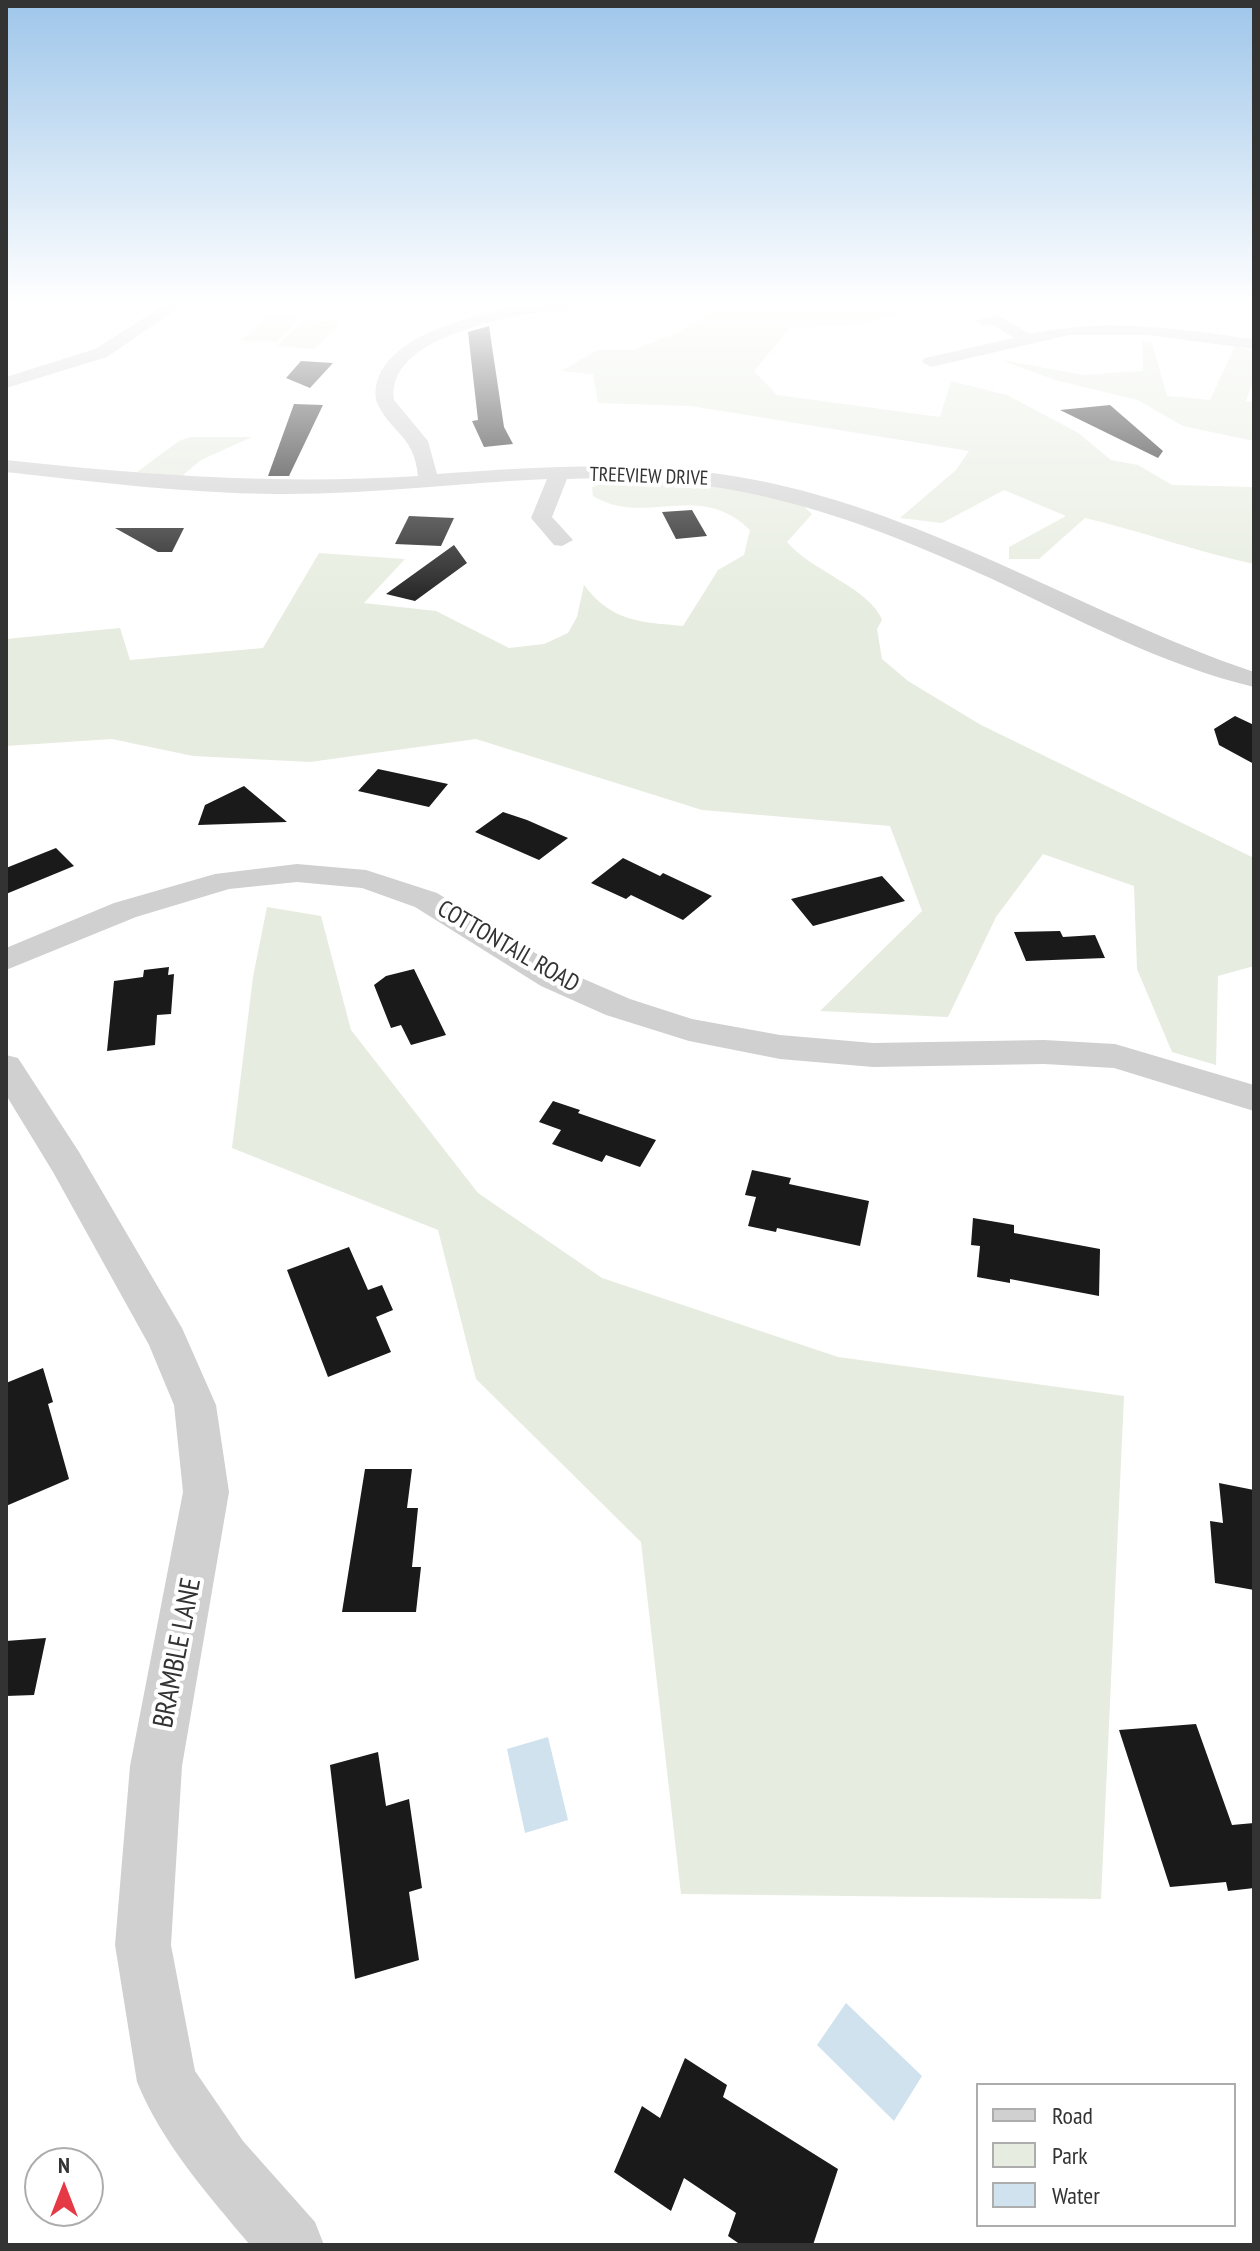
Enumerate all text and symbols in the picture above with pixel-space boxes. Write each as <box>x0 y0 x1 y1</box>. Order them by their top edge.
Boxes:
street label: TREEVIEW DRIVE <box>589 463 709 491</box>
street label: COTTONTAIL ROAD <box>432 895 584 999</box>
street label: BRAMBLE LANE <box>147 1575 209 1731</box>
legend <box>976 2083 1236 2227</box>
text: Road <box>1052 2100 1093 2131</box>
text: Park <box>1052 2140 1088 2171</box>
north arrow <box>24 2147 104 2227</box>
text: N <box>58 2151 70 2179</box>
text: Water <box>1052 2180 1100 2211</box>

